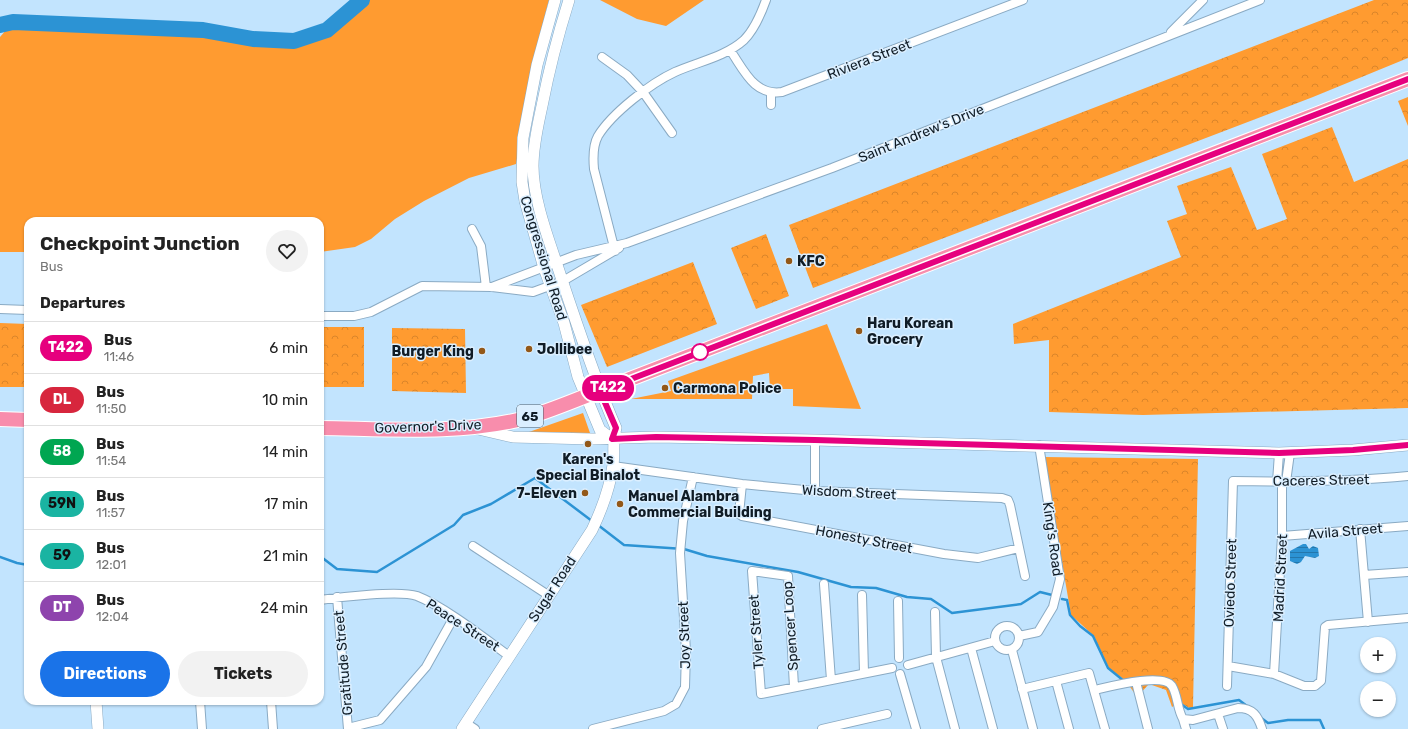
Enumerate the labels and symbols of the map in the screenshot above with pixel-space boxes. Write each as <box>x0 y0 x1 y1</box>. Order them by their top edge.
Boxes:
street label: Riviera Street <box>825 36 914 83</box>
street label: Saint Andrew's Drive <box>856 100 987 166</box>
street label: Congressional Road <box>517 194 571 322</box>
place label: KFC <box>797 253 825 270</box>
marker: KFC <box>784 256 794 266</box>
place label: Haru Korean Grocery <box>867 315 953 348</box>
marker: Haru Korean Grocery <box>854 326 864 336</box>
place label: Jollibee <box>537 341 592 358</box>
place label: Burger King <box>391 343 474 360</box>
unlabelled marker <box>691 343 709 361</box>
marker: Jollibee <box>524 344 534 354</box>
marker: Burger King <box>477 346 487 356</box>
line badge: T422 <box>580 375 636 401</box>
place label: Carmona Police <box>673 380 782 397</box>
marker: Carmona Police <box>660 383 670 393</box>
road number: 65 <box>517 405 543 427</box>
street label: Governor's Drive <box>374 416 482 437</box>
marker: Karen's Special Binalot <box>583 439 593 449</box>
place label: Karen's Special Binalot <box>536 451 641 484</box>
street label: Caceres Street <box>1273 471 1370 490</box>
street label: Wisdom Street <box>801 482 897 503</box>
place label: 7-Eleven <box>516 485 577 502</box>
marker: 7-Eleven <box>580 488 590 498</box>
place label: Manuel Alambra Commercial Building <box>628 488 772 521</box>
marker: Manuel Alambra Commercial Building <box>615 499 625 509</box>
street label: King's Road <box>1039 501 1066 577</box>
street label: Avila Street <box>1307 520 1384 543</box>
street label: Honesty Street <box>814 522 914 557</box>
street label: Madrid Street <box>1270 533 1291 622</box>
street label: Oviedo Street <box>1220 538 1241 628</box>
street label: Sugar Road <box>525 553 580 625</box>
street label: Spencer Loop <box>779 581 802 671</box>
street label: Tyler Street <box>745 594 768 670</box>
street label: Peace Street <box>423 595 503 656</box>
street label: Joy Street <box>675 600 694 669</box>
street label: Gratitude Street <box>330 609 357 716</box>

